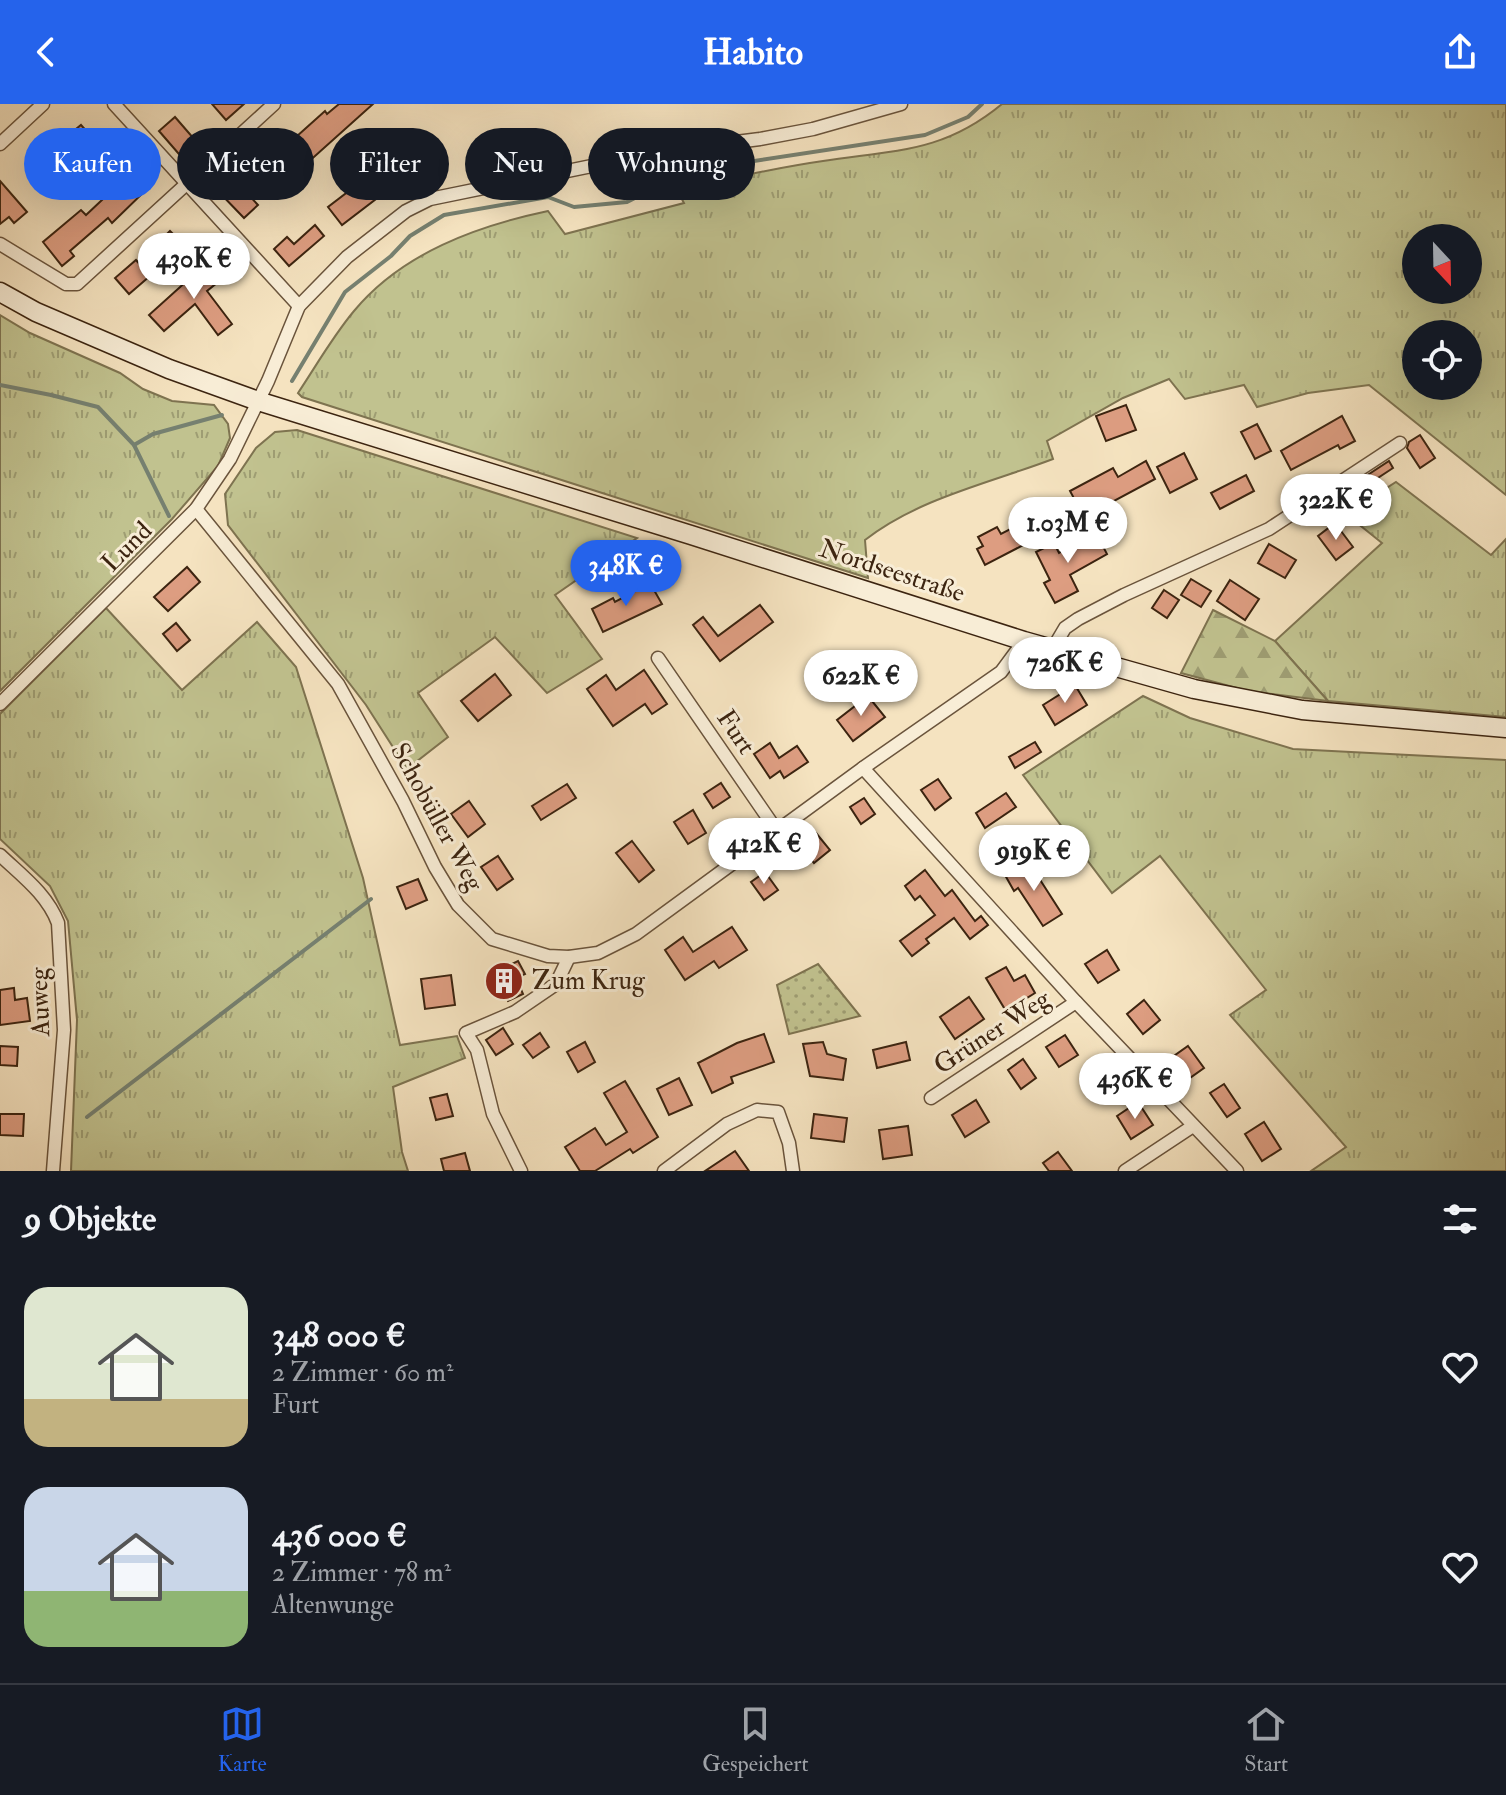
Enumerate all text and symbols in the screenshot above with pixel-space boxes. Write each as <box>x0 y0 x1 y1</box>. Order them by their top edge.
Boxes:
icon: back <box>24 30 68 74</box>
text: Habito <box>703 30 803 75</box>
icon: share <box>1438 30 1482 74</box>
chip: Kaufen <box>24 128 161 200</box>
chip: Mieten <box>177 128 314 200</box>
chip: Filter <box>330 128 449 200</box>
chip: Neu <box>465 128 572 200</box>
chip: Wohnung <box>588 128 755 200</box>
north arrow <box>1402 224 1482 304</box>
map controls <box>1402 224 1482 400</box>
pin: 430K € <box>129 233 259 301</box>
text: 430K € <box>156 243 232 275</box>
button: locate <box>1402 320 1482 400</box>
pin: 322K € <box>1271 474 1401 542</box>
text: 322K € <box>1298 484 1374 516</box>
pin: 1.03M € <box>994 497 1142 565</box>
text: 1.03M € <box>1026 507 1110 539</box>
street label: Lund <box>95 515 159 579</box>
street label: Nordseestraße <box>815 532 969 610</box>
pin: 348K € <box>561 540 691 608</box>
text: 348K € <box>589 550 663 582</box>
pin: 726K € <box>1000 637 1130 705</box>
text: 726K € <box>1026 647 1104 679</box>
pin: 622K € <box>796 650 926 718</box>
text: 622K € <box>822 660 900 692</box>
street label: Furt <box>710 703 762 761</box>
street label: Schobüller Weg <box>383 737 491 898</box>
pin: 412K € <box>699 818 829 886</box>
pin: 919K € <box>969 825 1099 893</box>
text: 412K € <box>726 828 802 860</box>
text: 919K € <box>997 835 1071 867</box>
building icon: Zum Krug <box>483 960 525 1002</box>
place label: Zum Krug <box>532 965 646 997</box>
street label: Auweg <box>23 966 57 1038</box>
street label: Grüner Weg <box>928 982 1057 1081</box>
pin: 436K € <box>1070 1053 1200 1121</box>
text: 436K € <box>1097 1063 1173 1095</box>
icon: filters <box>1438 1197 1482 1241</box>
text: 9 Objekte <box>24 1198 156 1241</box>
text: 348 000 € <box>272 1314 406 1357</box>
icon: home <box>88 1319 184 1415</box>
icon: heart <box>1438 1345 1482 1389</box>
text: 2 Zimmer · 60 m² <box>272 1357 453 1389</box>
text: Furt <box>272 1389 319 1421</box>
text: 436 000 € <box>272 1514 407 1557</box>
icon: home <box>88 1519 184 1615</box>
icon: heart <box>1438 1545 1482 1589</box>
text: 2 Zimmer · 78 m² <box>272 1557 451 1589</box>
text: Altenwunge <box>272 1589 394 1621</box>
tab: Karte <box>218 1702 267 1778</box>
tab: Gespeichert <box>702 1702 809 1778</box>
tab: Start <box>1244 1702 1288 1778</box>

